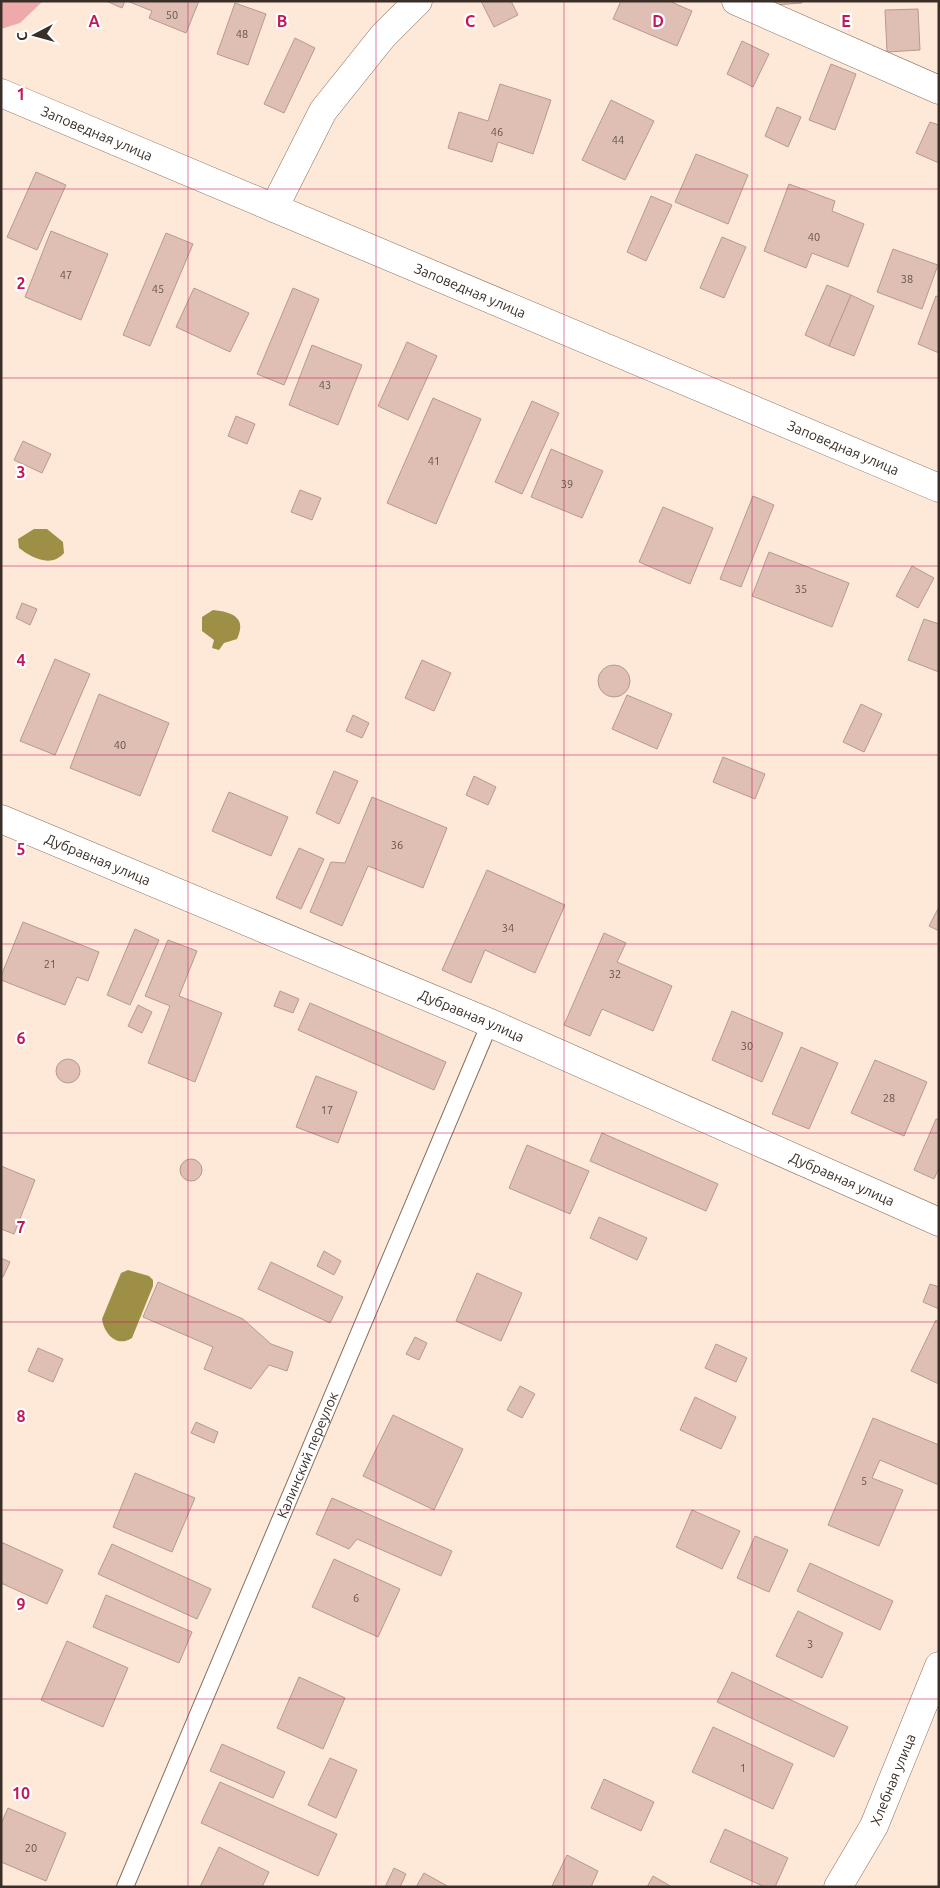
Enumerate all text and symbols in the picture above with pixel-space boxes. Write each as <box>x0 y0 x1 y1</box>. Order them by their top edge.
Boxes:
house number: 50 <box>166 9 178 21</box>
north arrow <box>10 10 60 60</box>
text: A <box>88 12 100 30</box>
text: B <box>277 12 287 30</box>
text: C <box>465 12 475 30</box>
text: D <box>652 12 664 30</box>
text: E <box>841 12 851 30</box>
house number: 48 <box>236 28 248 40</box>
text: С <box>14 31 30 42</box>
text: 1 <box>16 85 26 103</box>
street label: Заповедная улица <box>39 103 155 164</box>
house number: 46 <box>491 126 503 138</box>
house number: 44 <box>612 134 624 146</box>
house number: 40 <box>808 231 820 243</box>
street label: Заповедная улица <box>412 260 528 321</box>
house number: 47 <box>60 269 72 281</box>
house number: 38 <box>901 273 913 285</box>
text: 2 <box>16 274 26 292</box>
house number: 45 <box>152 283 164 295</box>
house number: 43 <box>319 379 331 391</box>
street label: Заповедная улица <box>785 417 902 478</box>
house number: 41 <box>428 455 440 467</box>
text: 3 <box>16 463 26 481</box>
house number: 39 <box>561 478 573 490</box>
house number: 35 <box>795 583 807 595</box>
text: 4 <box>16 651 26 669</box>
house number: 40 <box>114 739 126 751</box>
street label: Дубравная улица <box>43 830 153 889</box>
house number: 36 <box>391 839 403 851</box>
text: 5 <box>16 840 26 858</box>
house number: 34 <box>502 922 514 934</box>
house number: 21 <box>44 958 56 970</box>
house number: 32 <box>609 968 621 980</box>
street label: Дубравная улица <box>417 986 527 1045</box>
text: 6 <box>16 1029 26 1047</box>
house number: 30 <box>741 1040 753 1052</box>
house number: 28 <box>883 1092 895 1104</box>
house number: 17 <box>321 1104 333 1116</box>
street label: Дубравная улица <box>787 1149 897 1209</box>
text: 7 <box>16 1218 26 1236</box>
street label: Калинский переулок <box>274 1389 341 1521</box>
text: 8 <box>16 1407 26 1425</box>
house number: 5 <box>861 1475 867 1487</box>
house number: 6 <box>353 1592 359 1604</box>
text: 9 <box>16 1595 26 1613</box>
house number: 3 <box>807 1638 813 1650</box>
street label: Хлебная улица <box>867 1731 919 1828</box>
house number: 1 <box>740 1762 746 1774</box>
text: 10 <box>12 1784 30 1802</box>
house number: 20 <box>25 1842 37 1854</box>

